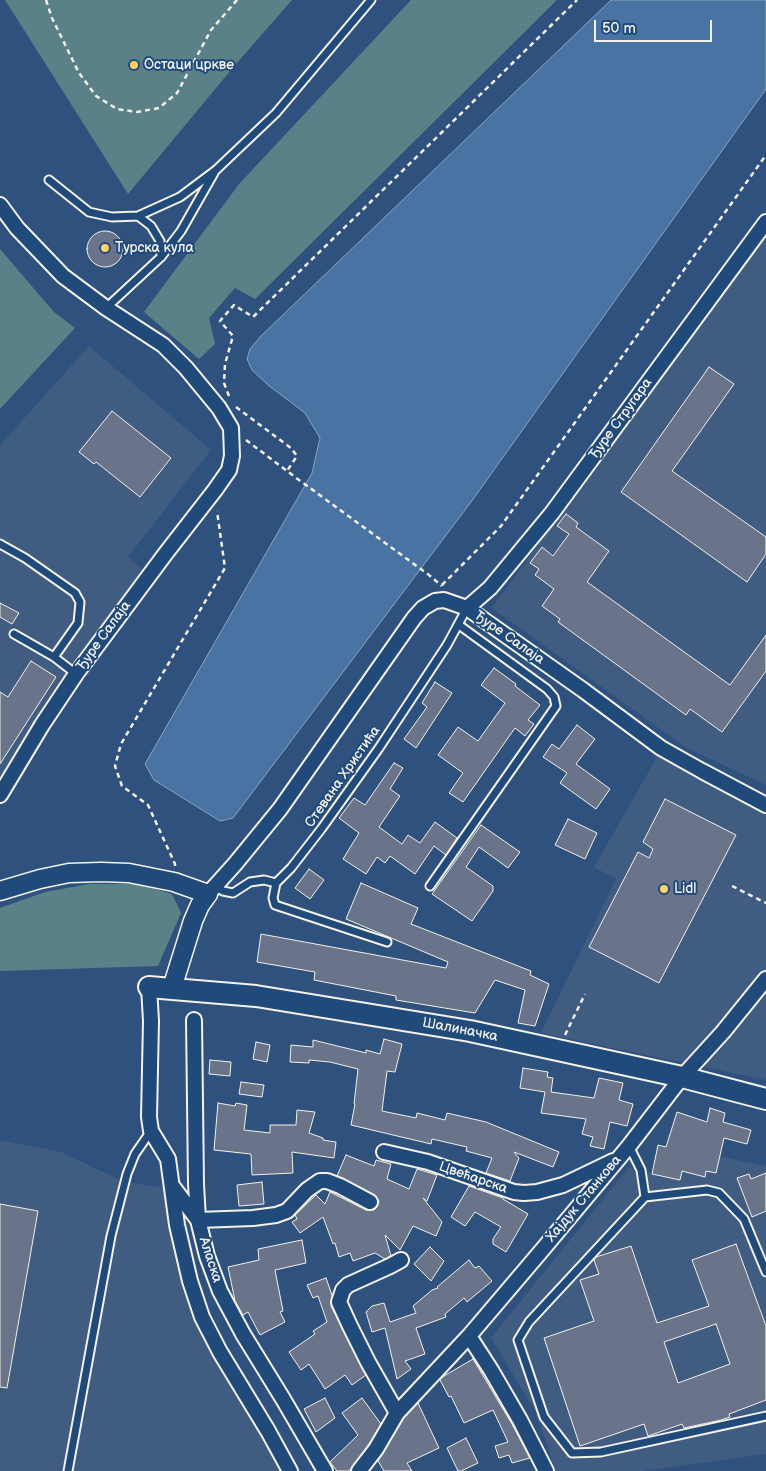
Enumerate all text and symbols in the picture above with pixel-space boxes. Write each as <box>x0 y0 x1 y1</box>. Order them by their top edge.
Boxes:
scale bar <box>596 10 714 42</box>
text: 50 m <box>602 19 636 38</box>
place label: Остаци цркве <box>144 57 234 73</box>
marker: Остаци цркве <box>128 59 140 71</box>
place label: Турска кула <box>115 240 194 256</box>
marker: Турска кула <box>99 242 111 254</box>
street label: Ђуре Стругара <box>586 375 656 463</box>
street label: Ђуре Салаја <box>73 598 135 674</box>
street label: Ђуре Салаја <box>471 608 547 668</box>
street label: Стевана Христића <box>302 723 384 831</box>
place label: Lidl <box>674 881 696 897</box>
marker: Lidl <box>658 883 670 895</box>
street label: Шалиначка <box>421 1014 499 1046</box>
street label: Хајдук Станкова <box>543 1152 625 1246</box>
street label: Цвећарска <box>437 1158 509 1198</box>
street label: Аласка <box>195 1235 225 1285</box>

